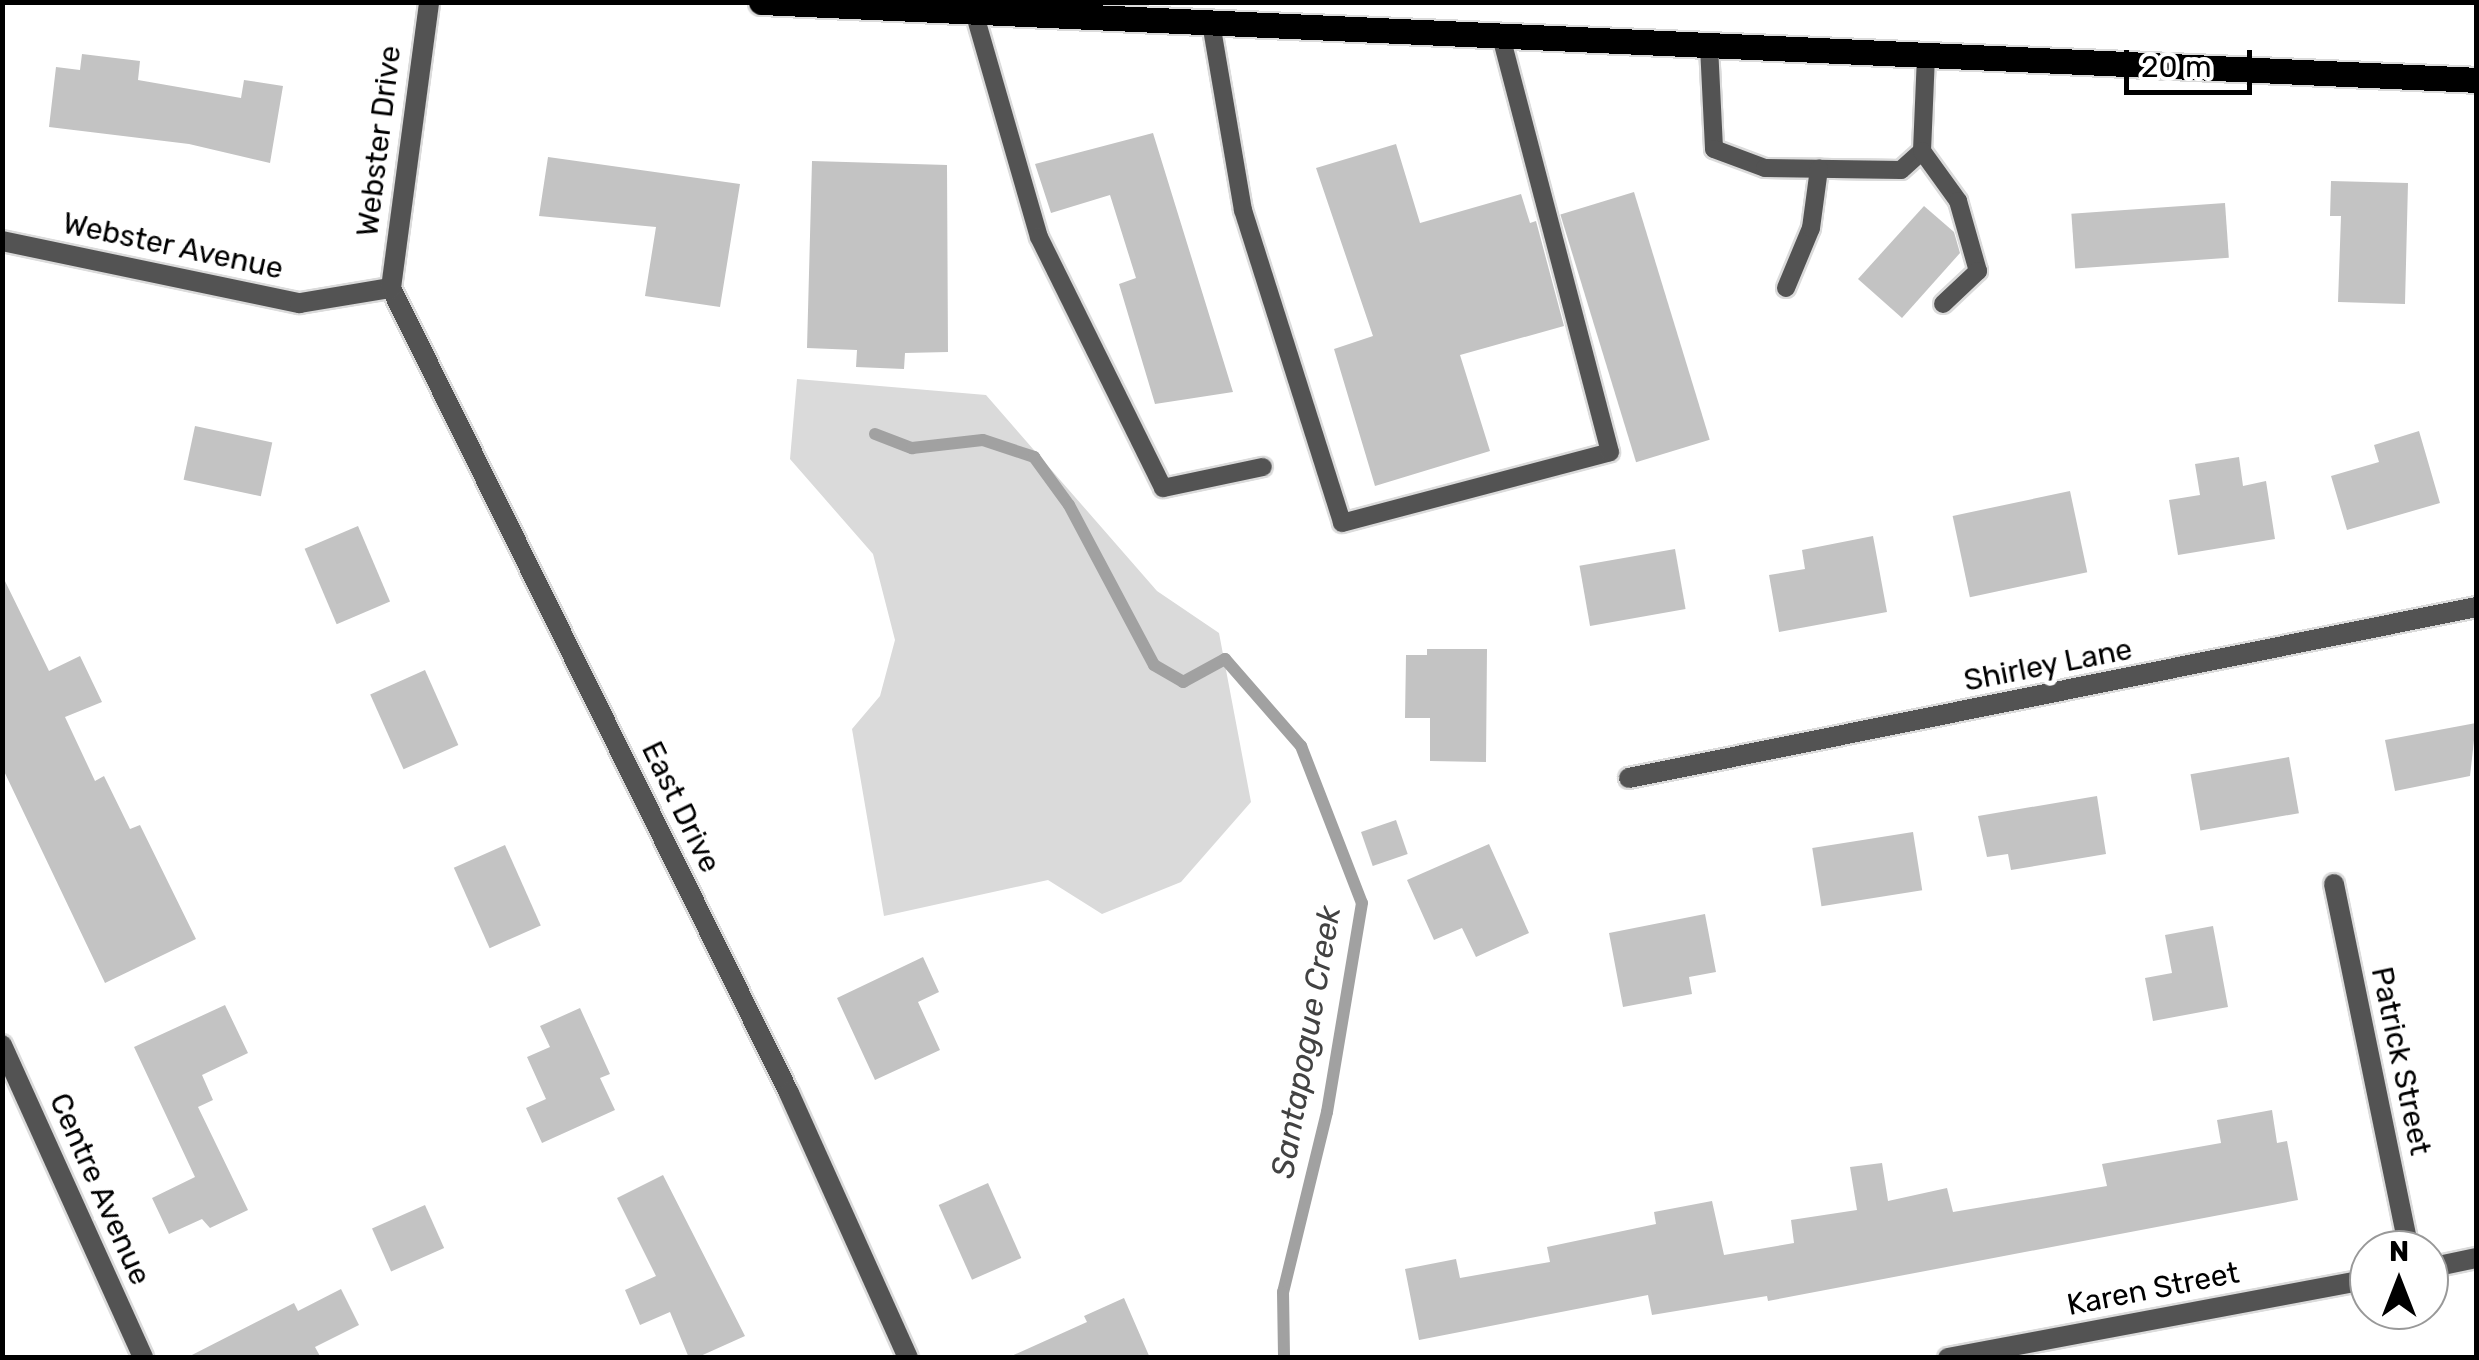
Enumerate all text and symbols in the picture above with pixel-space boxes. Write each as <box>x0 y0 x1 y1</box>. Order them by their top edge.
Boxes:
scale bar <box>2129 30 2256 92</box>
street label: Webster Drive <box>349 43 409 239</box>
text: 20 m <box>2141 49 2212 85</box>
street label: Webster Avenue <box>59 205 287 287</box>
street label: Shirley Lane <box>1960 631 2136 699</box>
street label: East Drive <box>634 736 728 878</box>
water label: Santapogue Creek <box>1263 903 1349 1181</box>
street label: Patrick Street <box>2363 963 2439 1159</box>
street label: Centre Avenue <box>41 1087 159 1291</box>
north arrow <box>2349 1230 2449 1330</box>
text: N <box>2389 1235 2409 1268</box>
street label: Karen Street <box>2064 1255 2242 1323</box>

